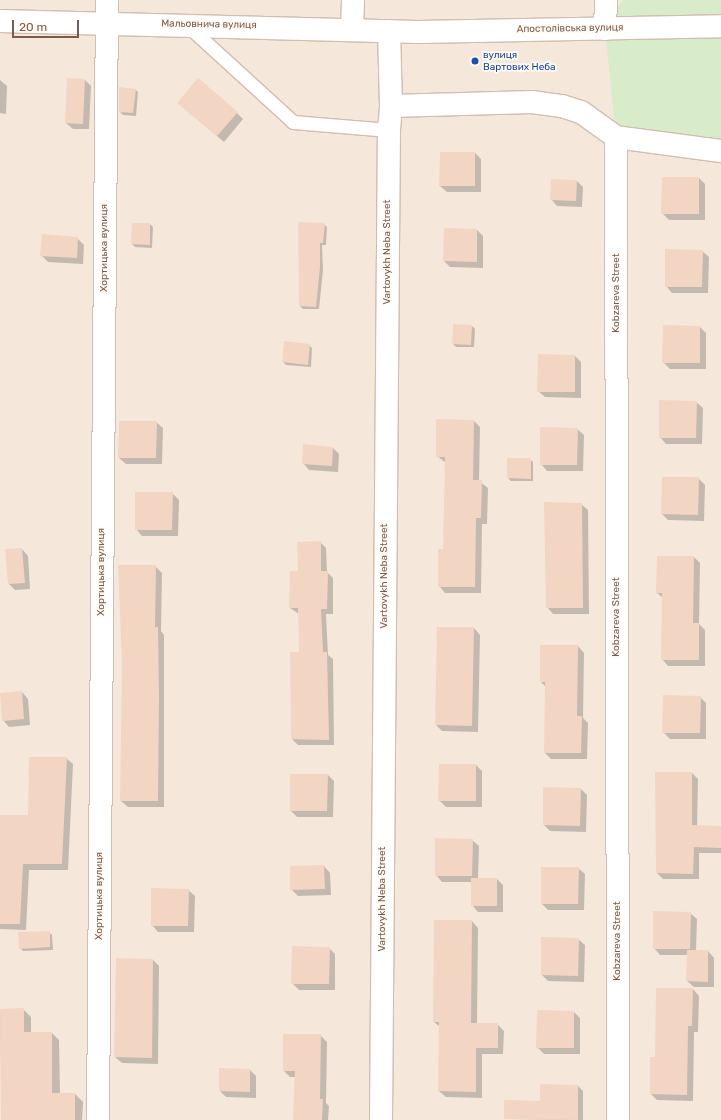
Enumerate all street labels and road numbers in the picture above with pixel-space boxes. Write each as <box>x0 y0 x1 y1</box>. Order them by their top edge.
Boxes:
street label: Мальовнича вулиця <box>161 18 257 32</box>
street label: Апостолівська вулиця <box>517 22 623 36</box>
street label: Vartovykh Neba Street <box>382 200 394 304</box>
street label: Хортицька вулиця <box>99 204 111 292</box>
street label: Kobzareva Street <box>611 253 623 333</box>
street label: Vartovykh Neba Street <box>379 524 391 628</box>
street label: Хортицька вулиця <box>96 528 108 616</box>
street label: Kobzareva Street <box>611 577 623 657</box>
street label: Vartovykh Neba Street <box>377 847 389 951</box>
street label: Хортицька вулиця <box>94 852 106 940</box>
street label: Kobzareva Street <box>612 901 624 981</box>

